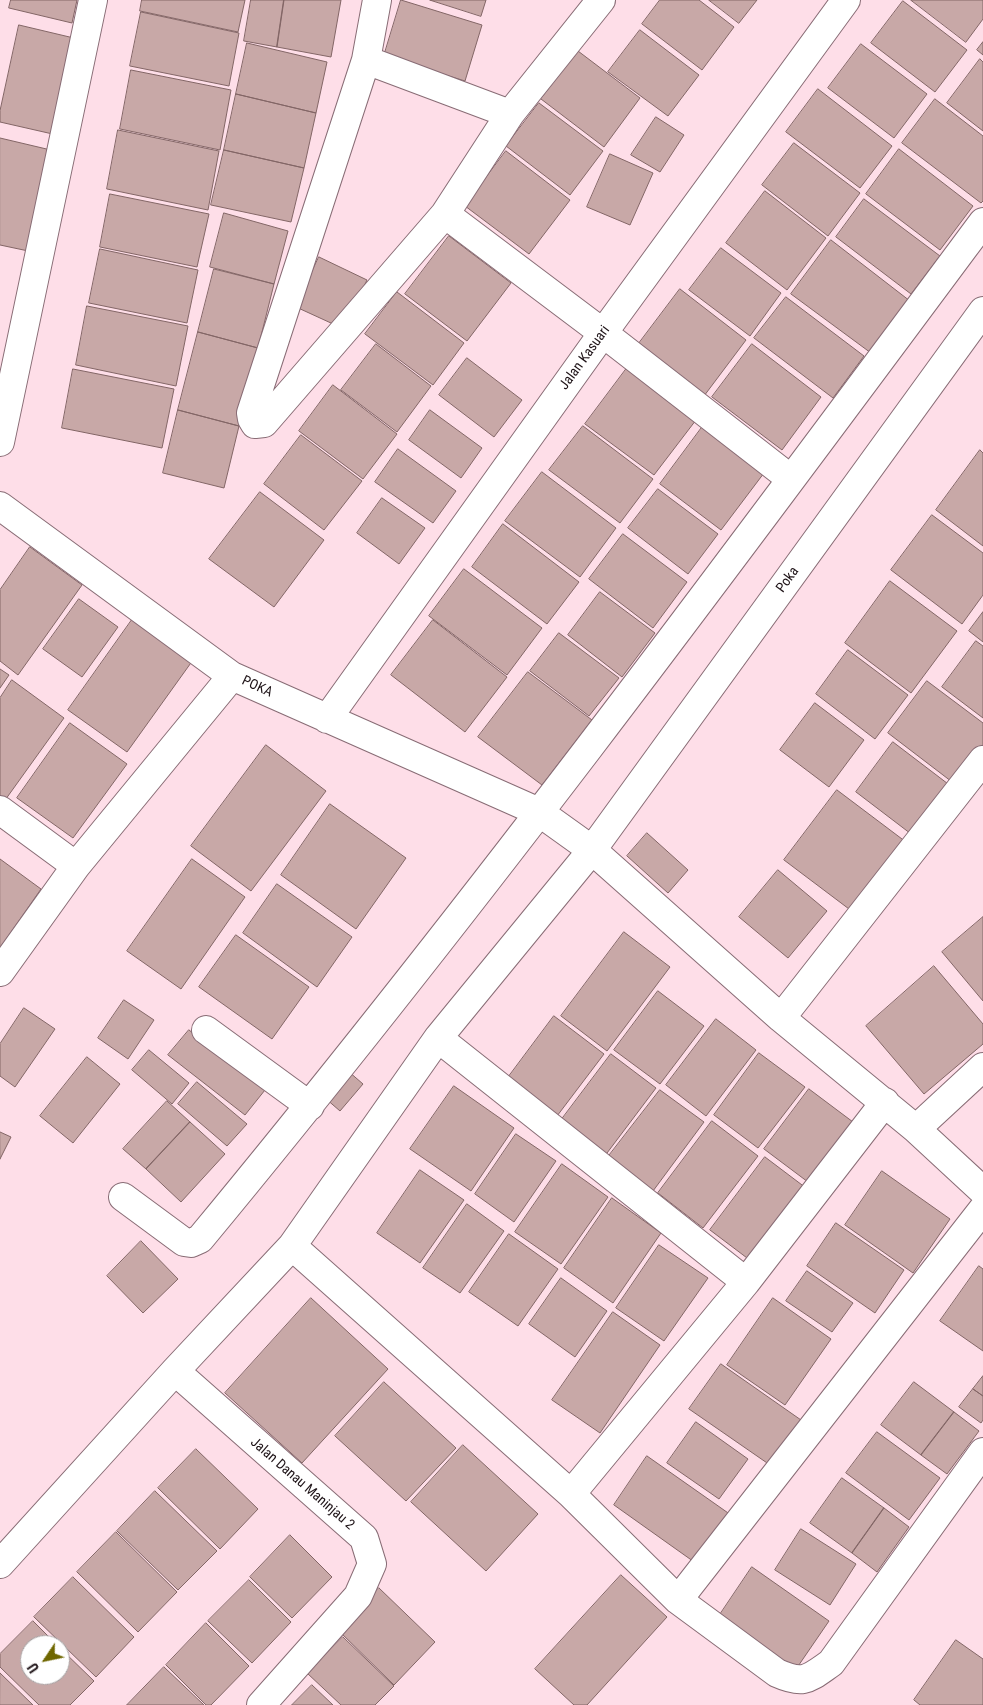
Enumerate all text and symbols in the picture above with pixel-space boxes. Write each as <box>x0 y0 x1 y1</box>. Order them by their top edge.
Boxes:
street label: Jalan Kasuari <box>556 323 614 393</box>
street label: Poka <box>773 564 803 596</box>
street label: POKA <box>239 673 275 701</box>
street label: Jalan Danau Maninjau 2 <box>247 1434 357 1534</box>
north arrow <box>20 1635 70 1685</box>
text: U <box>25 1660 42 1676</box>

